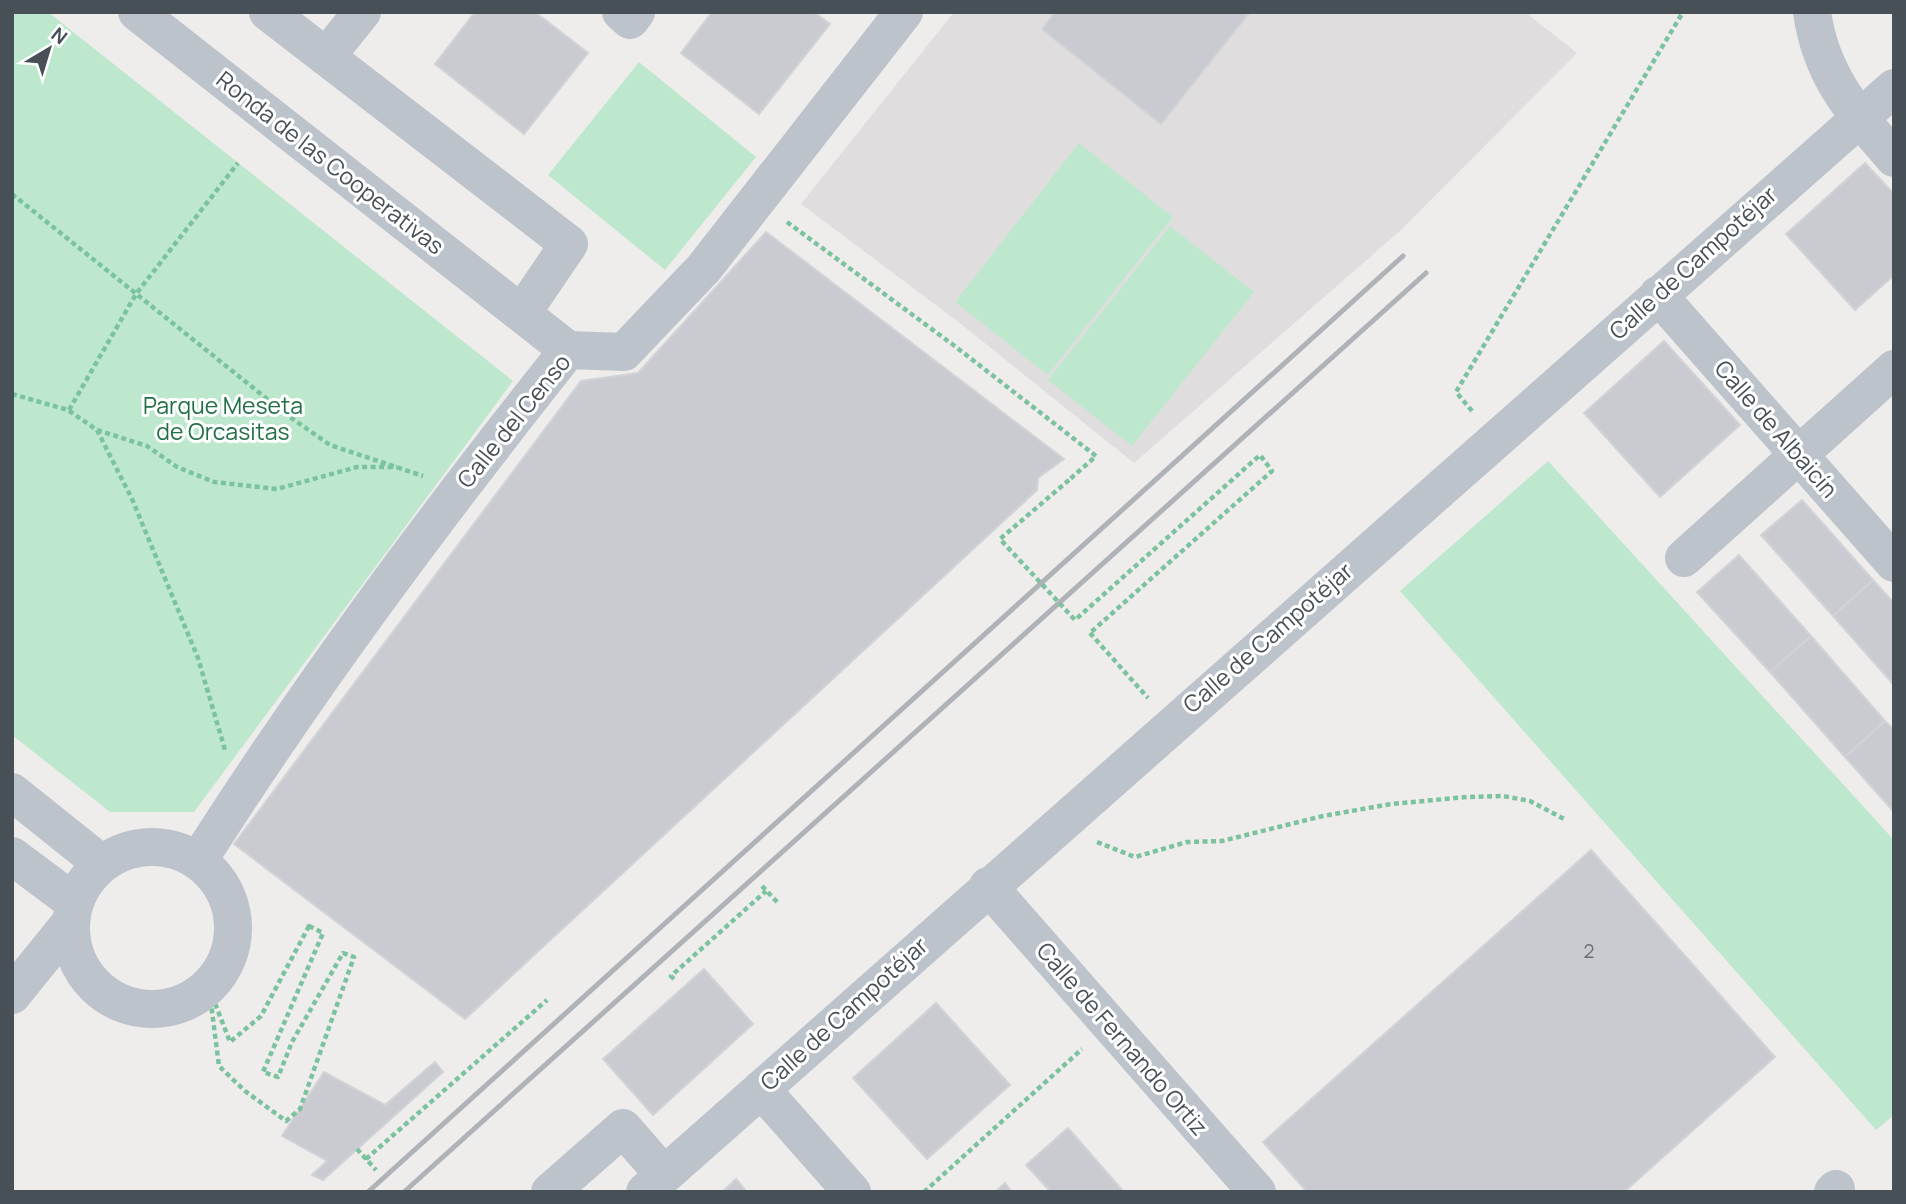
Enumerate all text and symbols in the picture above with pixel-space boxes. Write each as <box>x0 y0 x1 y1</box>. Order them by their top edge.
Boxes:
north arrow <box>14 14 84 84</box>
text: N <box>46 21 73 50</box>
street label: Ronda de las Cooperativas <box>210 63 451 261</box>
street label: Calle de Campotéjar <box>1602 178 1783 346</box>
street label: Calle del Censo <box>449 347 577 494</box>
street label: Calle de Albaicín <box>1708 353 1846 504</box>
park label: Parque Meseta de Orcasitas <box>143 389 303 447</box>
street label: Calle de Campotéjar <box>1176 555 1359 720</box>
street label: Calle de Campotéjar <box>753 929 934 1097</box>
street label: Calle de Fernando Ortiz <box>1030 935 1216 1142</box>
house number: 2 <box>1584 938 1594 964</box>

